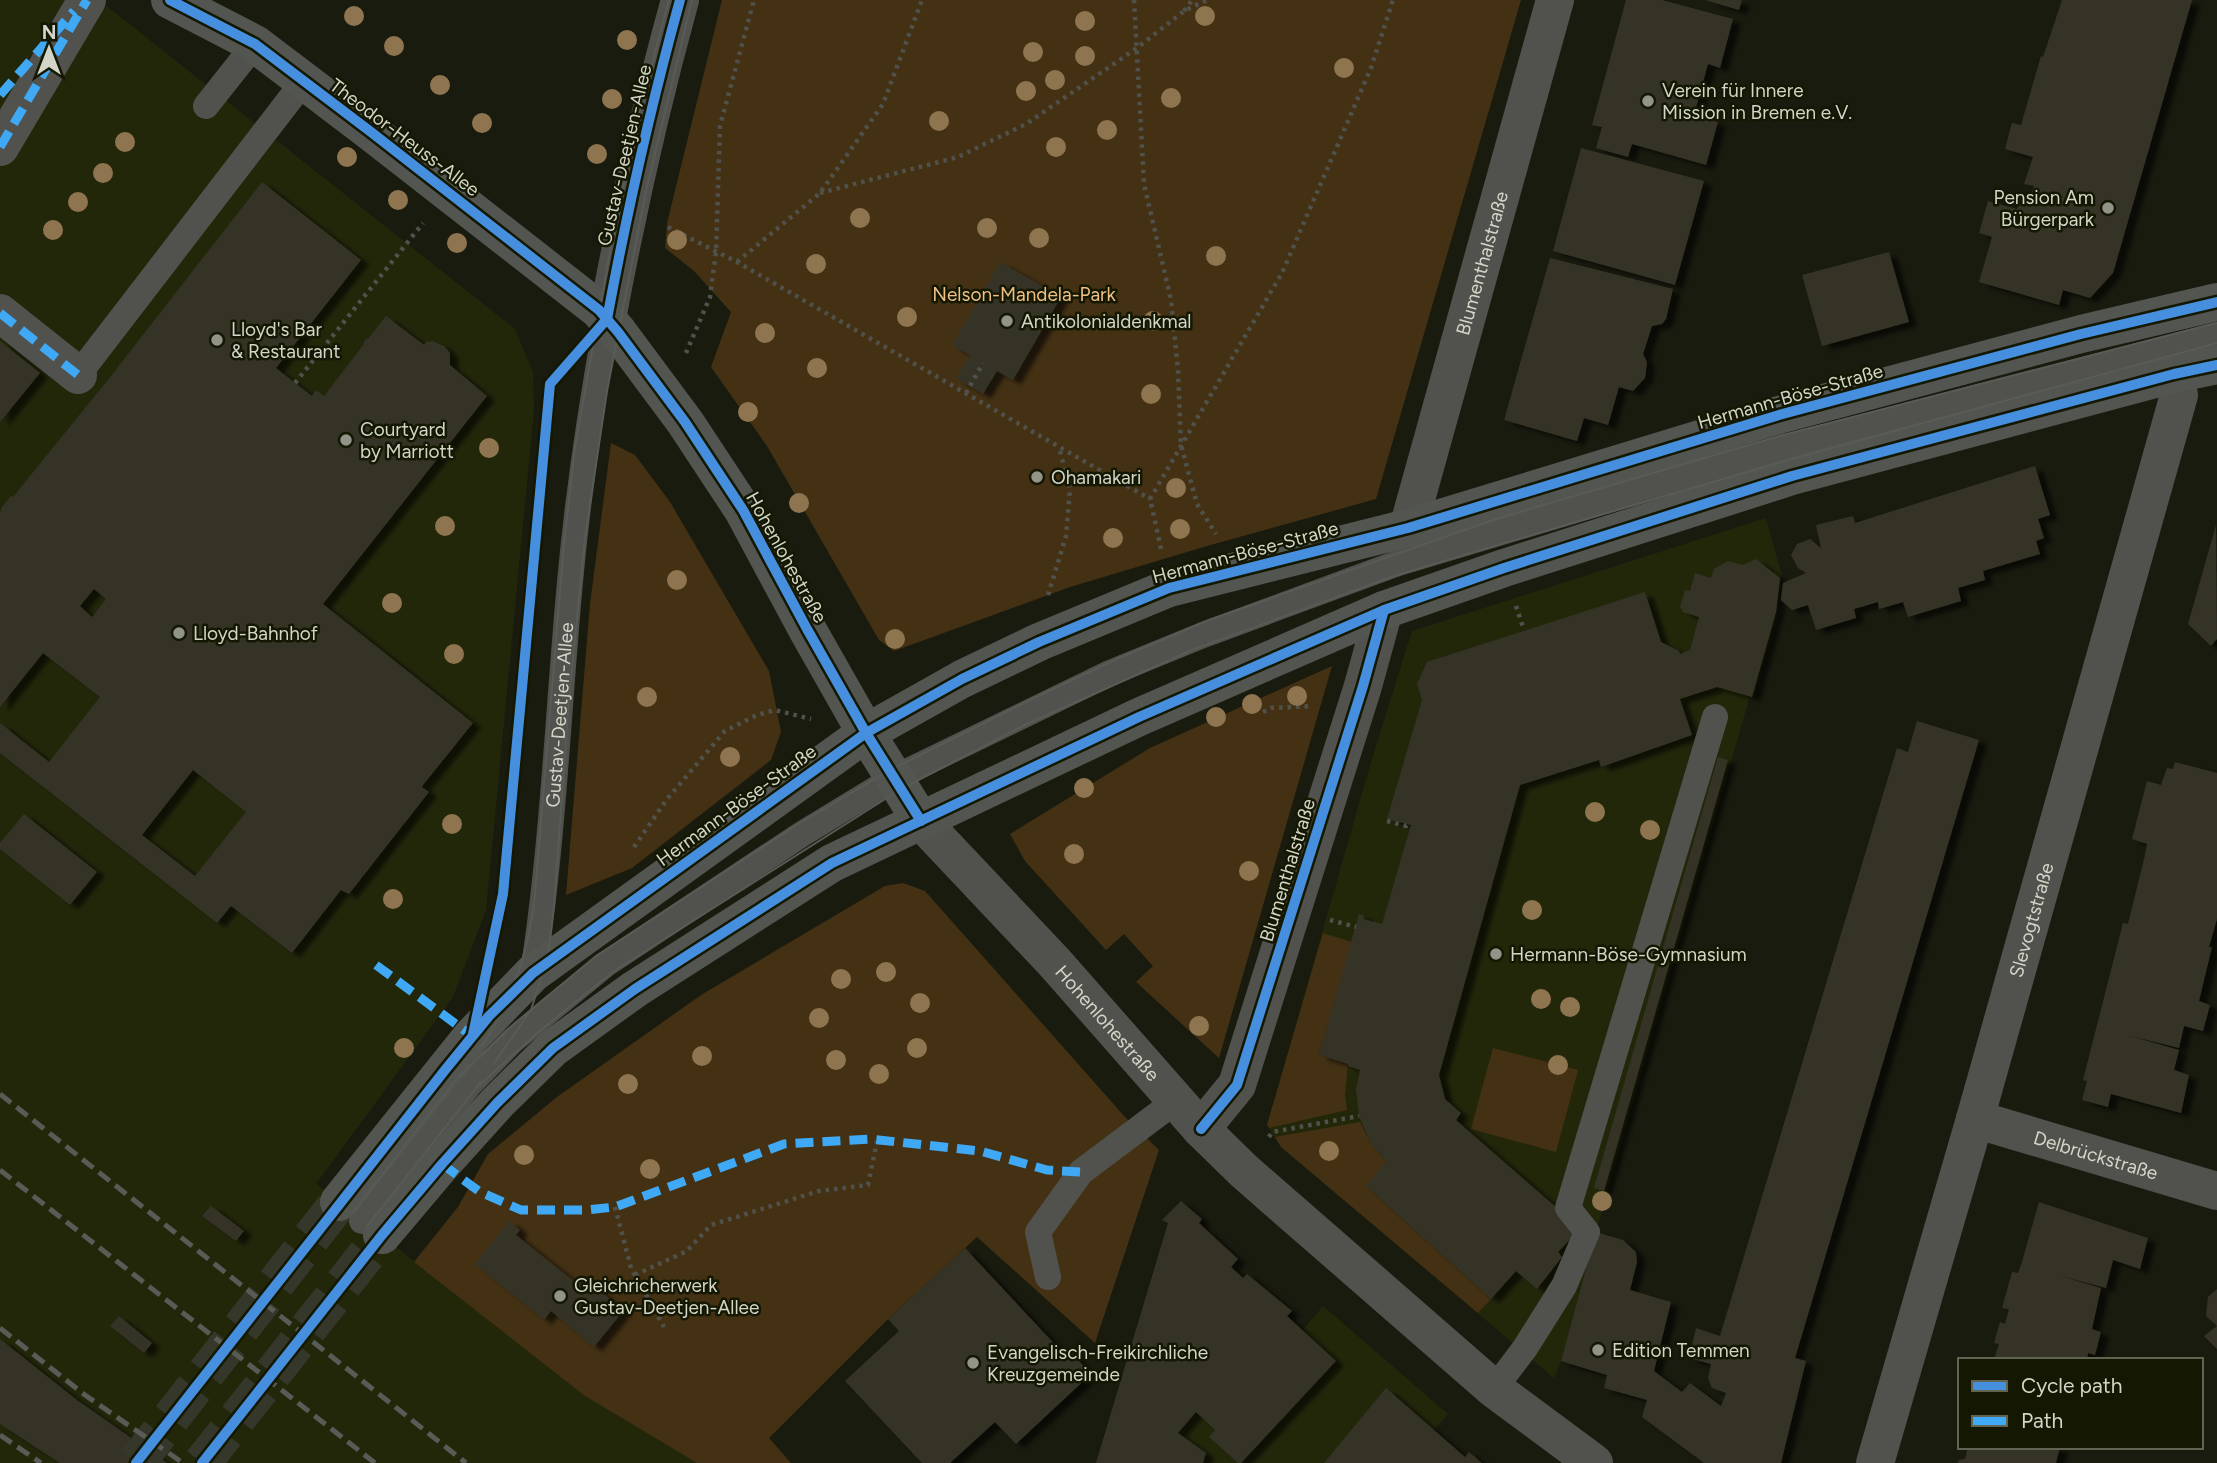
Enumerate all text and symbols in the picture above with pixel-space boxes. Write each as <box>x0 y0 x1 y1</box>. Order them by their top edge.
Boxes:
north arrow <box>14 14 84 84</box>
text: N <box>42 21 56 44</box>
street label: Gustav-Deetjen-Allee <box>592 62 657 248</box>
street label: Theodor-Heuss-Allee <box>325 74 484 201</box>
place label: Verein für Innere Mission in Bremen e.V. <box>1662 79 1852 124</box>
marker: Verein für Innere Mission in Bremen e.V. <box>1640 93 1656 109</box>
place label: Pension Am Bürgerpark <box>1994 186 2095 231</box>
street label: Blumenthalstraße <box>1451 189 1513 338</box>
marker: Pension Am Bürgerpark <box>2100 200 2116 216</box>
park label: Nelson-Mandela-Park <box>932 283 1117 306</box>
place label: Antikolonialdenkmal <box>1021 310 1192 333</box>
marker: Antikolonialdenkmal <box>999 313 1015 329</box>
place label: Lloyd's Bar & Restaurant <box>231 318 340 363</box>
marker: Lloyd's Bar & Restaurant <box>209 332 225 348</box>
street label: Hermann-Böse-Straße <box>1695 359 1886 434</box>
place label: Courtyard by Marriott <box>360 418 454 463</box>
marker: Courtyard by Marriott <box>338 432 354 448</box>
place label: Ohamakari <box>1051 466 1141 489</box>
marker: Ohamakari <box>1029 469 1045 485</box>
street label: Hohenlohestraße <box>741 488 832 627</box>
street label: Hermann-Böse-Straße <box>1149 517 1341 588</box>
place label: Lloyd-Bahnhof <box>193 622 318 645</box>
street label: Gustav-Deetjen-Allee <box>541 622 578 808</box>
marker: Lloyd-Bahnhof <box>171 625 187 641</box>
street label: Hermann-Böse-Straße <box>652 740 821 871</box>
street label: Blumenthalstraße <box>1255 796 1320 944</box>
street label: Slevogtstraße <box>2004 860 2059 980</box>
place label: Hermann-Böse-Gymnasium <box>1510 943 1747 966</box>
marker: Hermann-Böse-Gymnasium <box>1488 946 1504 962</box>
street label: Hohenlohestraße <box>1050 961 1164 1086</box>
street label: Delbrückstraße <box>2031 1126 2161 1185</box>
place label: Gleichricherwerk Gustav-Deetjen-Allee <box>574 1274 759 1319</box>
marker: Gleichricherwerk Gustav-Deetjen-Allee <box>552 1288 568 1304</box>
place label: Edition Temmen <box>1612 1339 1750 1362</box>
place label: Evangelisch-Freikirchliche Kreuzgemeinde <box>987 1341 1208 1386</box>
marker: Edition Temmen <box>1590 1342 1606 1358</box>
marker: Evangelisch-Freikirchliche Kreuzgemeinde <box>965 1355 981 1371</box>
legend <box>1958 1358 2203 1449</box>
text: Cycle path <box>2021 1373 2122 1398</box>
text: Path <box>2021 1408 2063 1433</box>

